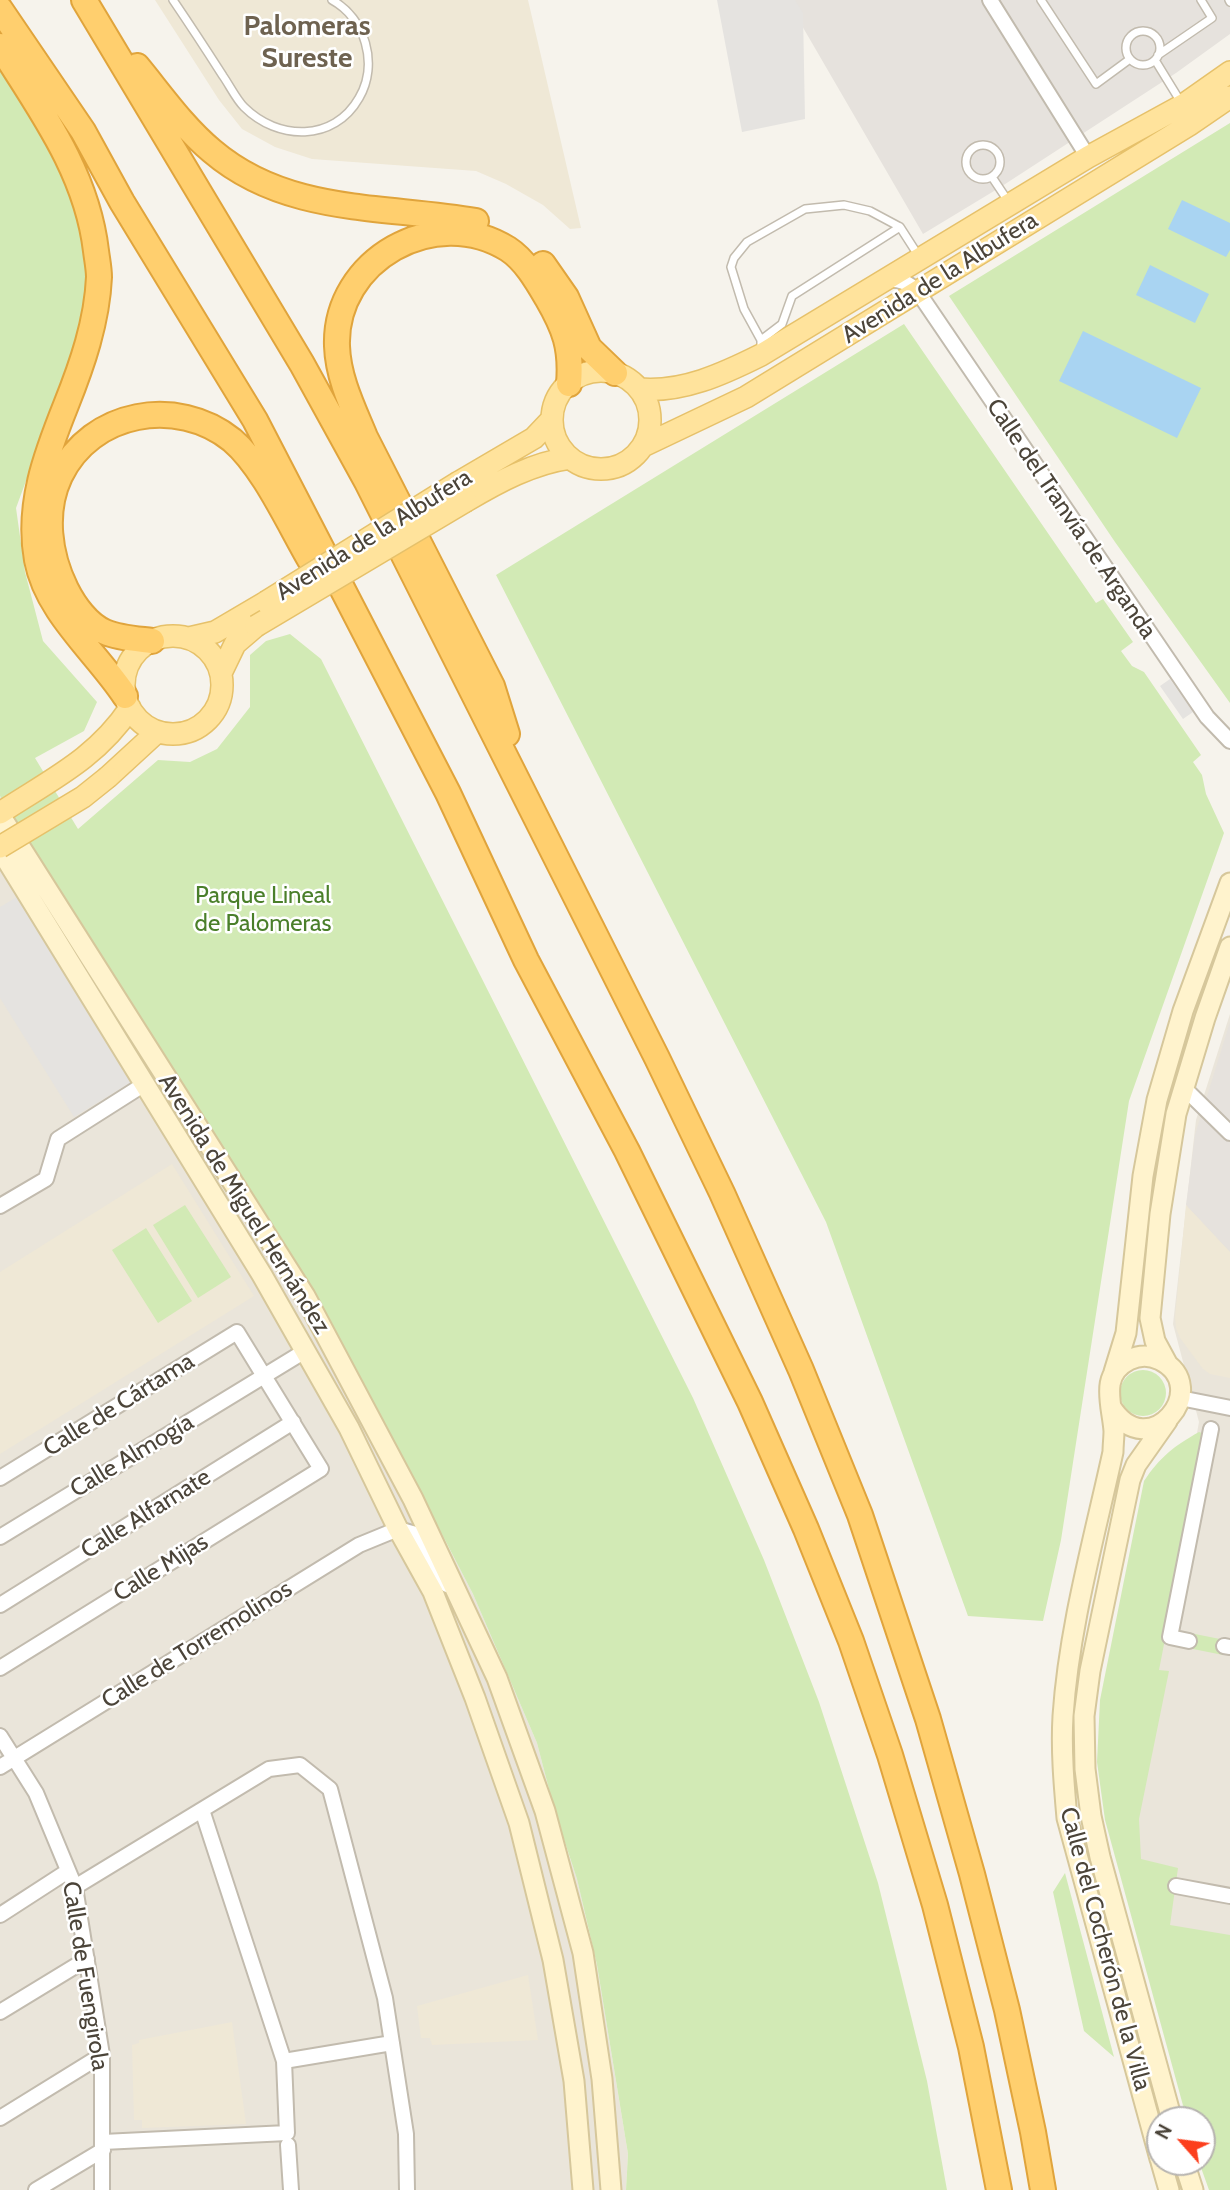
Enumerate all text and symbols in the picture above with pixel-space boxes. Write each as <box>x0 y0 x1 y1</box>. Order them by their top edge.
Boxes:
district label: Palomeras Sureste <box>243 10 371 76</box>
street label: Avenida de la Albufera <box>837 206 1043 350</box>
street label: Calle del Tranvía de Arganda <box>980 393 1162 645</box>
street label: Avenida de la Albufera <box>271 463 477 607</box>
park label: Parque Lineal de Palomeras <box>195 882 331 938</box>
street label: Avenida de Miguel Hernández <box>152 1069 336 1339</box>
street label: Calle de Cártama <box>38 1347 200 1463</box>
street label: Calle Almogía <box>65 1408 199 1504</box>
street label: Calle Alfarnate <box>76 1463 216 1565</box>
street label: Calle Mijas <box>108 1528 214 1608</box>
street label: Calle de Torremolinos <box>97 1575 297 1715</box>
street label: Calle del Cocherón de la Villa <box>1053 1804 1157 2094</box>
street label: Calle de Fuengirola <box>56 1879 114 2073</box>
north arrow <box>1146 2106 1216 2176</box>
text: N <box>1150 2121 1177 2143</box>

